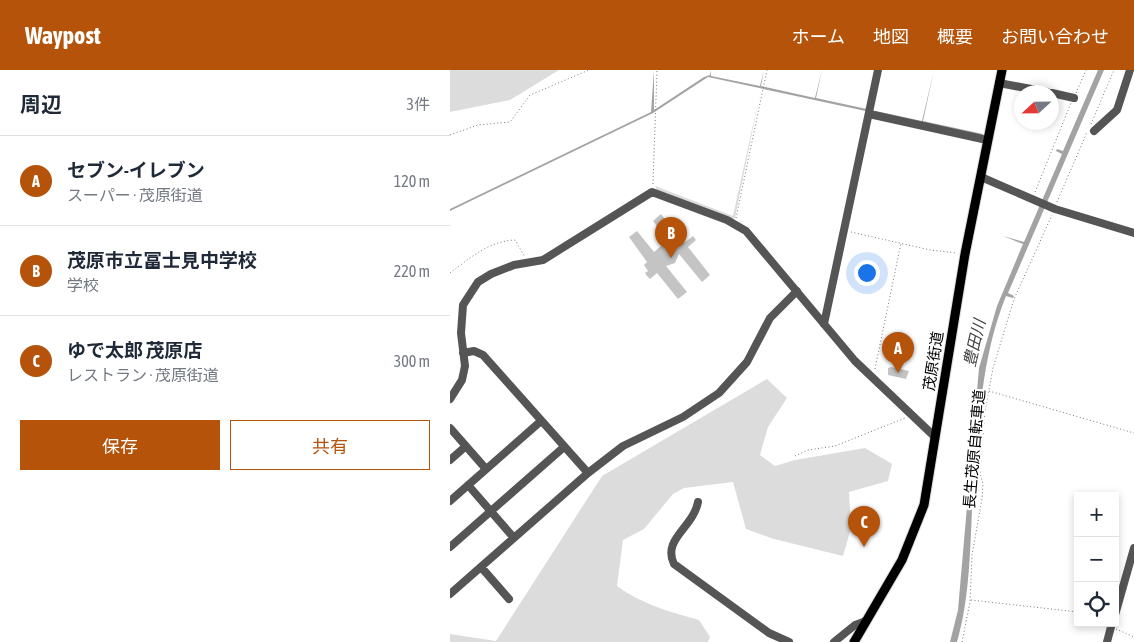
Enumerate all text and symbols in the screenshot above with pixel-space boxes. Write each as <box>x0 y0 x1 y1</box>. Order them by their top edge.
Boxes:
text: Waypost <box>25 22 101 49</box>
text: ホーム <box>792 26 845 47</box>
text: 地図 <box>873 26 909 47</box>
text: 概要 <box>937 26 973 47</box>
text: お問い合わせ <box>1001 26 1109 47</box>
north arrow <box>1014 85 1059 130</box>
text: 周辺 <box>20 92 62 116</box>
text: 3件 <box>406 95 430 113</box>
text: セブン-イレブン <box>67 159 205 181</box>
text: A <box>32 172 40 190</box>
text: 120 m <box>394 172 430 190</box>
text: スーパー · 茂原街道 <box>67 186 203 204</box>
pin: B <box>655 217 687 258</box>
text: 茂原市立冨士見中学校 <box>67 249 257 271</box>
your location <box>854 260 880 286</box>
text: B <box>32 262 40 280</box>
text: 220 m <box>394 262 430 280</box>
text: 学校 <box>67 276 99 294</box>
water label: 豊田川 <box>960 316 989 368</box>
street label: 茂原街道 <box>920 330 946 392</box>
pin: A <box>882 332 914 373</box>
text: ゆで太郎 茂原店 <box>67 339 203 361</box>
text: C <box>32 352 40 370</box>
text: 300 m <box>394 352 430 370</box>
text: レストラン · 茂原街道 <box>67 366 219 384</box>
street label: 長生茂原自転車道 <box>960 388 988 510</box>
button: 保存 <box>20 420 220 470</box>
button: 共有 <box>230 420 430 470</box>
map controls <box>1074 492 1119 627</box>
button: + <box>1074 492 1119 537</box>
pin: C <box>848 506 880 547</box>
button: − <box>1074 537 1119 582</box>
button: locate <box>1074 582 1119 627</box>

